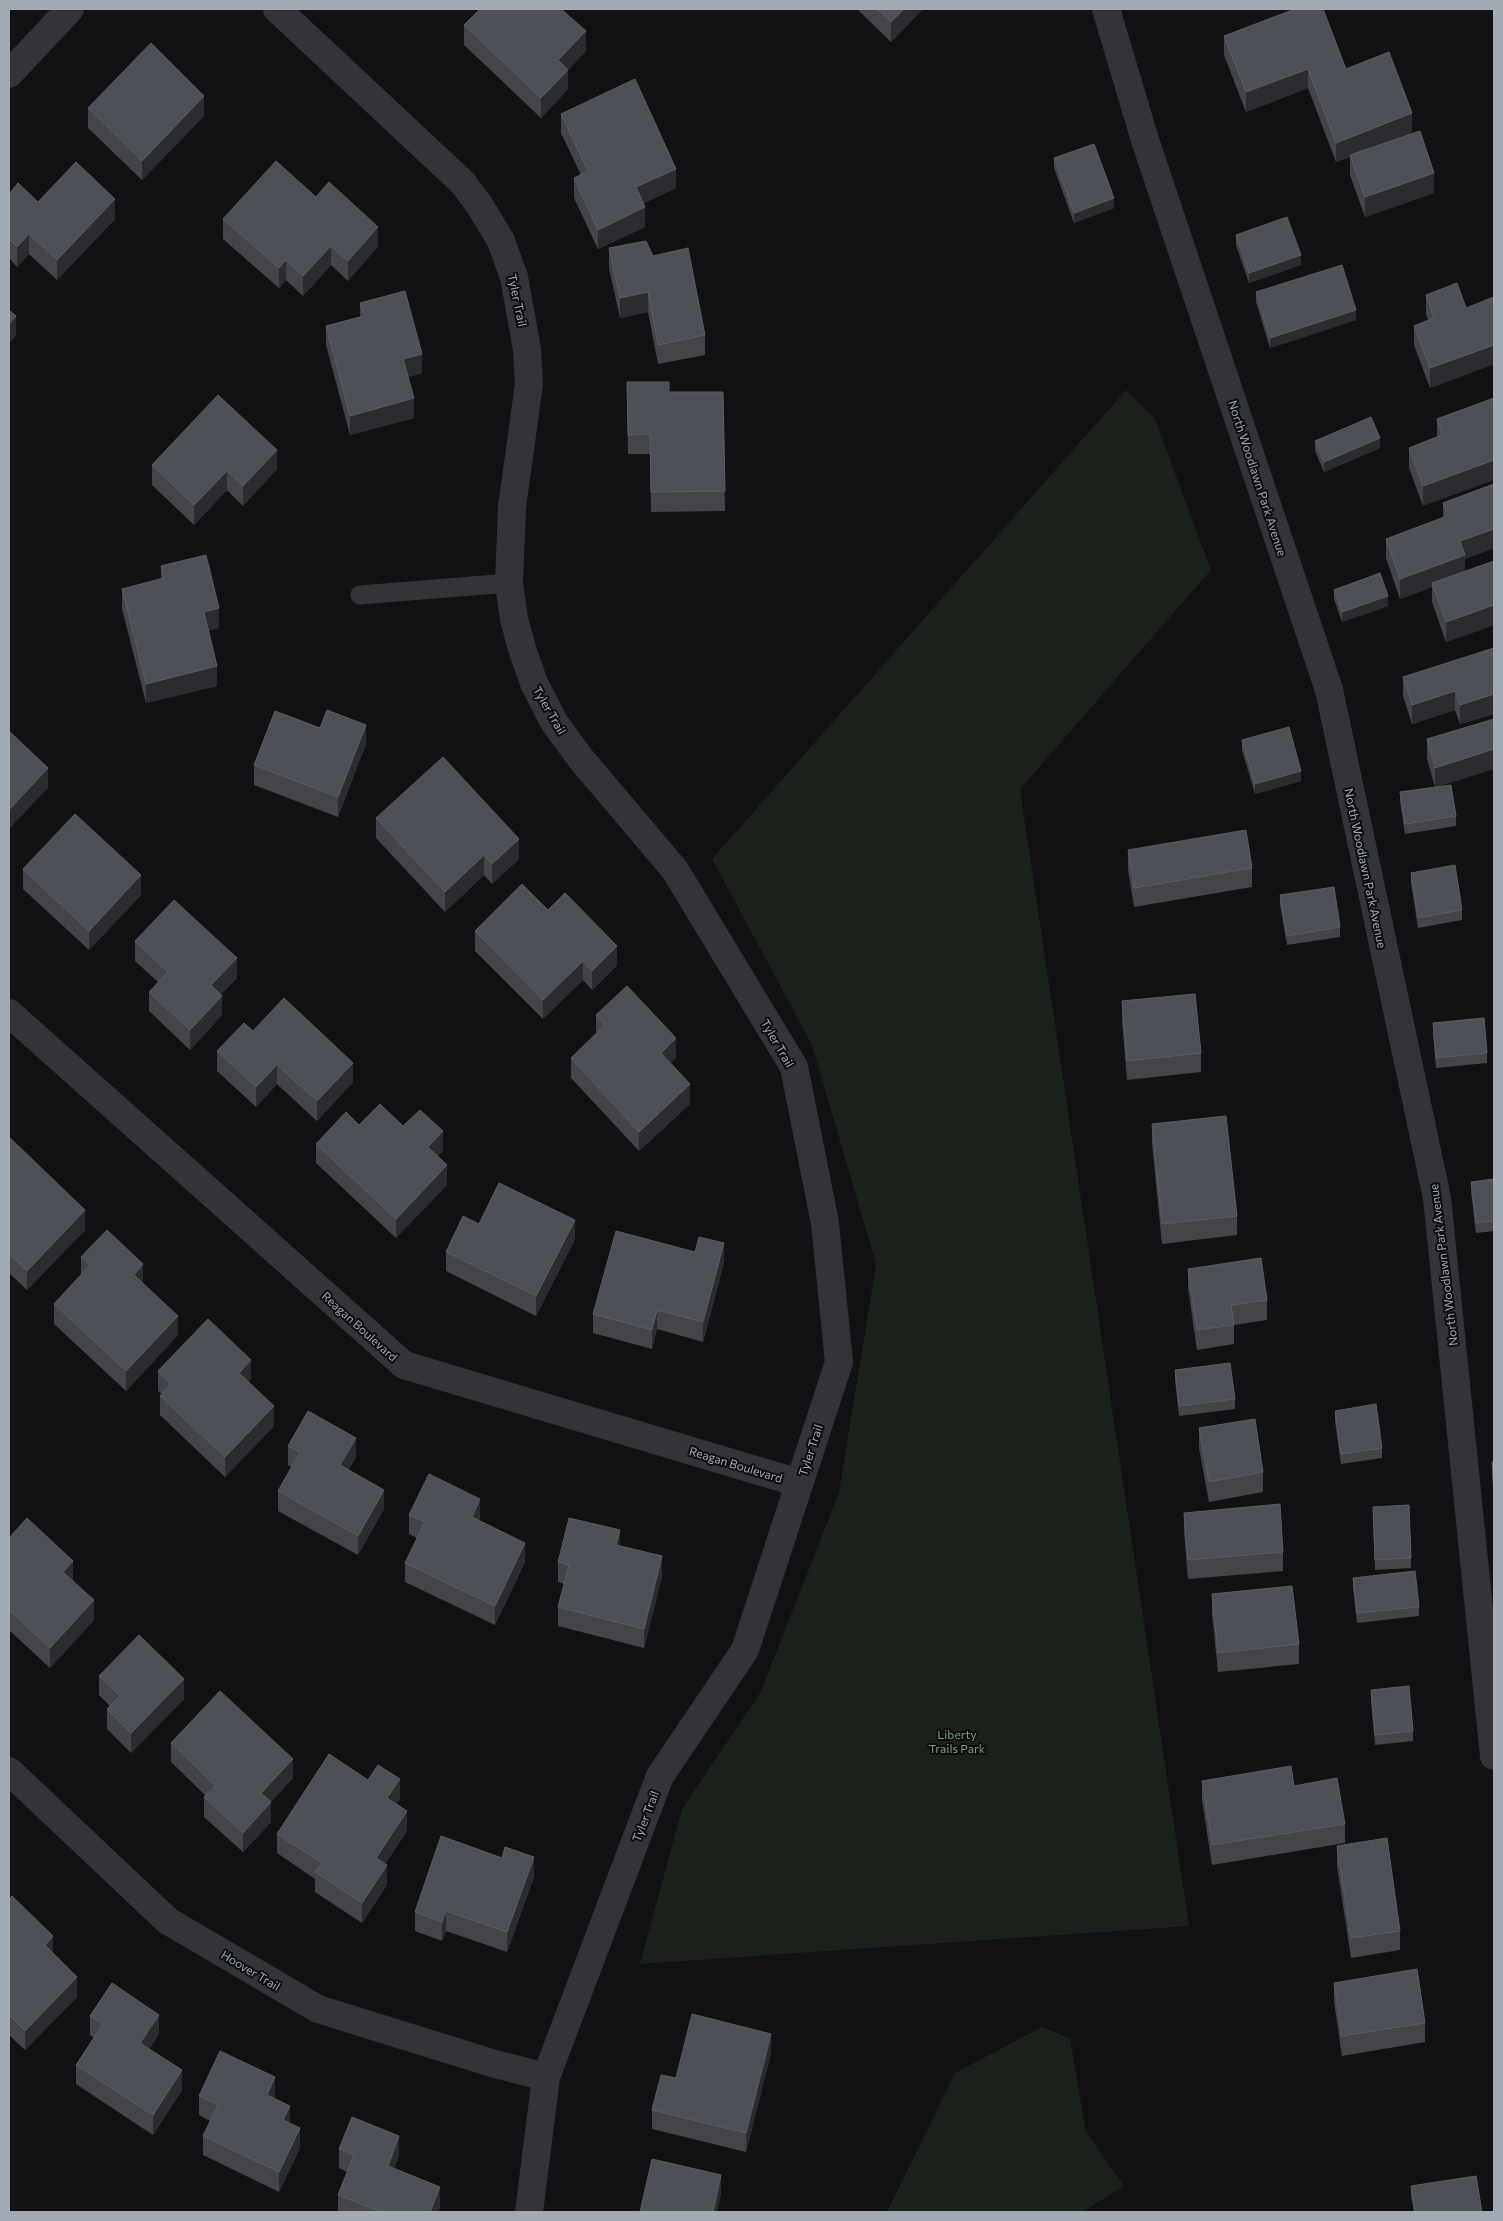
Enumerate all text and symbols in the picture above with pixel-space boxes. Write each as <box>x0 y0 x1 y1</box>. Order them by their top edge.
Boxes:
street label: Tyler Trail <box>506 272 530 328</box>
street label: North Woodlawn Park Avenue <box>1226 398 1290 558</box>
street label: Tyler Trail <box>531 683 569 737</box>
street label: North Woodlawn Park Avenue <box>1342 787 1390 949</box>
street label: Tyler Trail <box>759 1016 797 1070</box>
street label: North Woodlawn Park Avenue <box>1426 1183 1460 1347</box>
street label: Reagan Boulevard <box>319 1288 401 1364</box>
street label: Tyler Trail <box>795 1422 825 1478</box>
street label: Reagan Boulevard <box>688 1443 784 1485</box>
park label: Liberty Trails Park <box>929 1727 986 1755</box>
street label: Tyler Trail <box>629 1789 661 1843</box>
street label: Hoover Trail <box>219 1947 283 1993</box>

